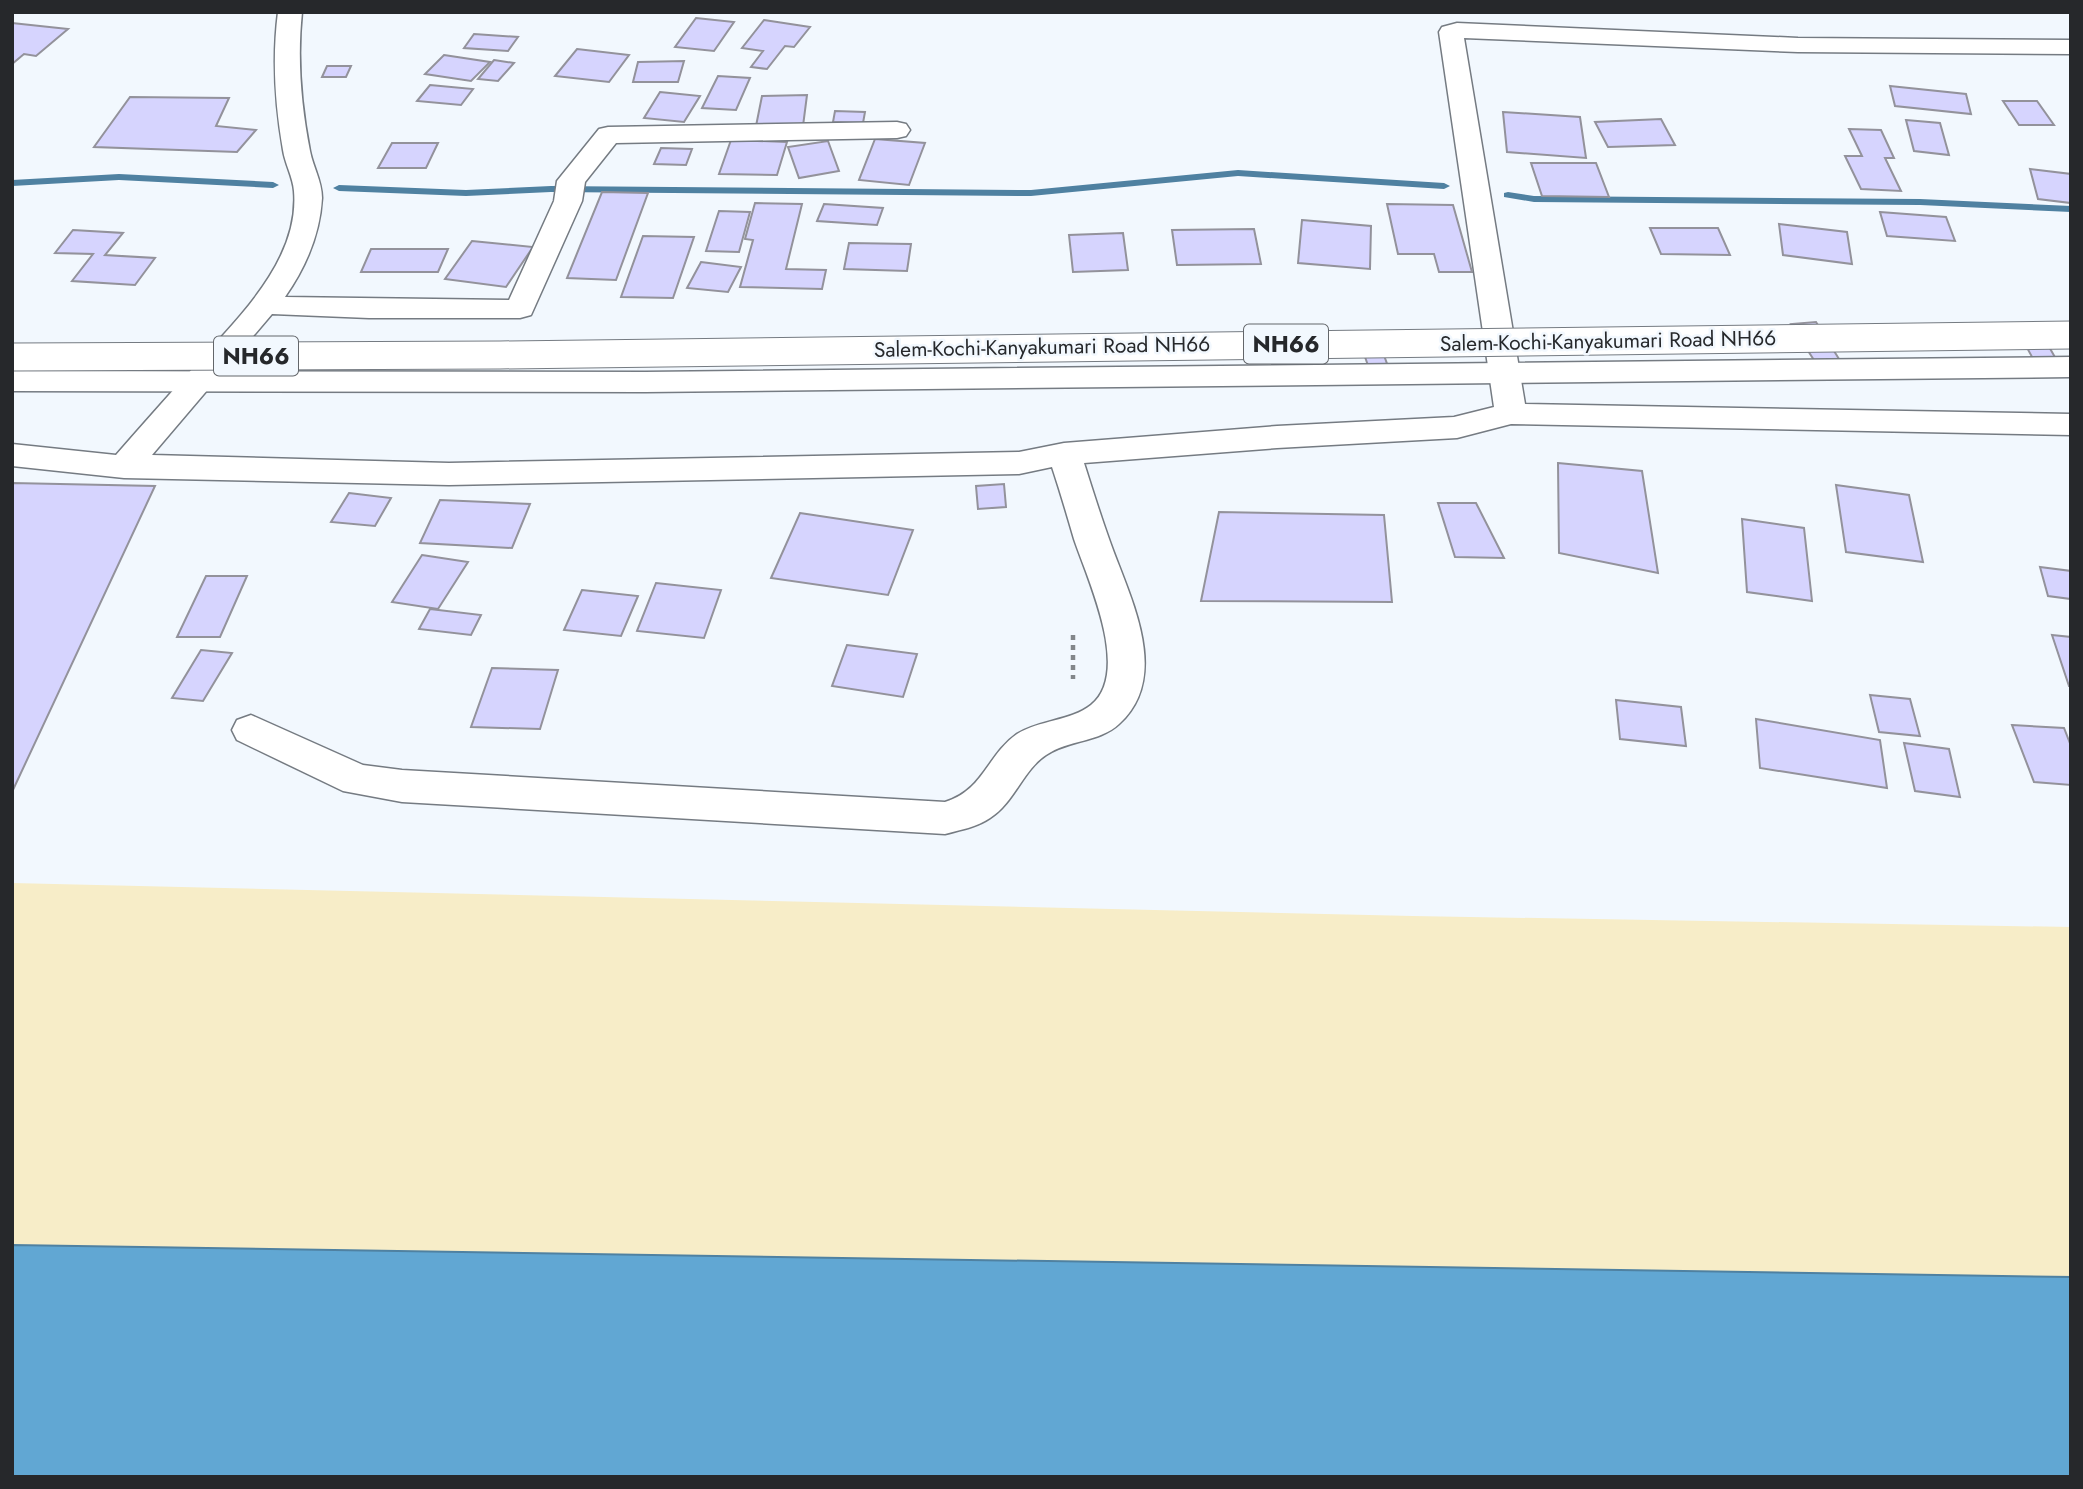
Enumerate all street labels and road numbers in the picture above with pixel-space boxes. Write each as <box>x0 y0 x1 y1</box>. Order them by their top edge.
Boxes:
street label: Salem-Kochi-Kanyakumari Road NH66 <box>1440 323 1776 359</box>
road number: NH66 <box>1244 324 1328 364</box>
street label: Salem-Kochi-Kanyakumari Road NH66 <box>874 329 1210 365</box>
road number: NH66 <box>214 336 298 376</box>

